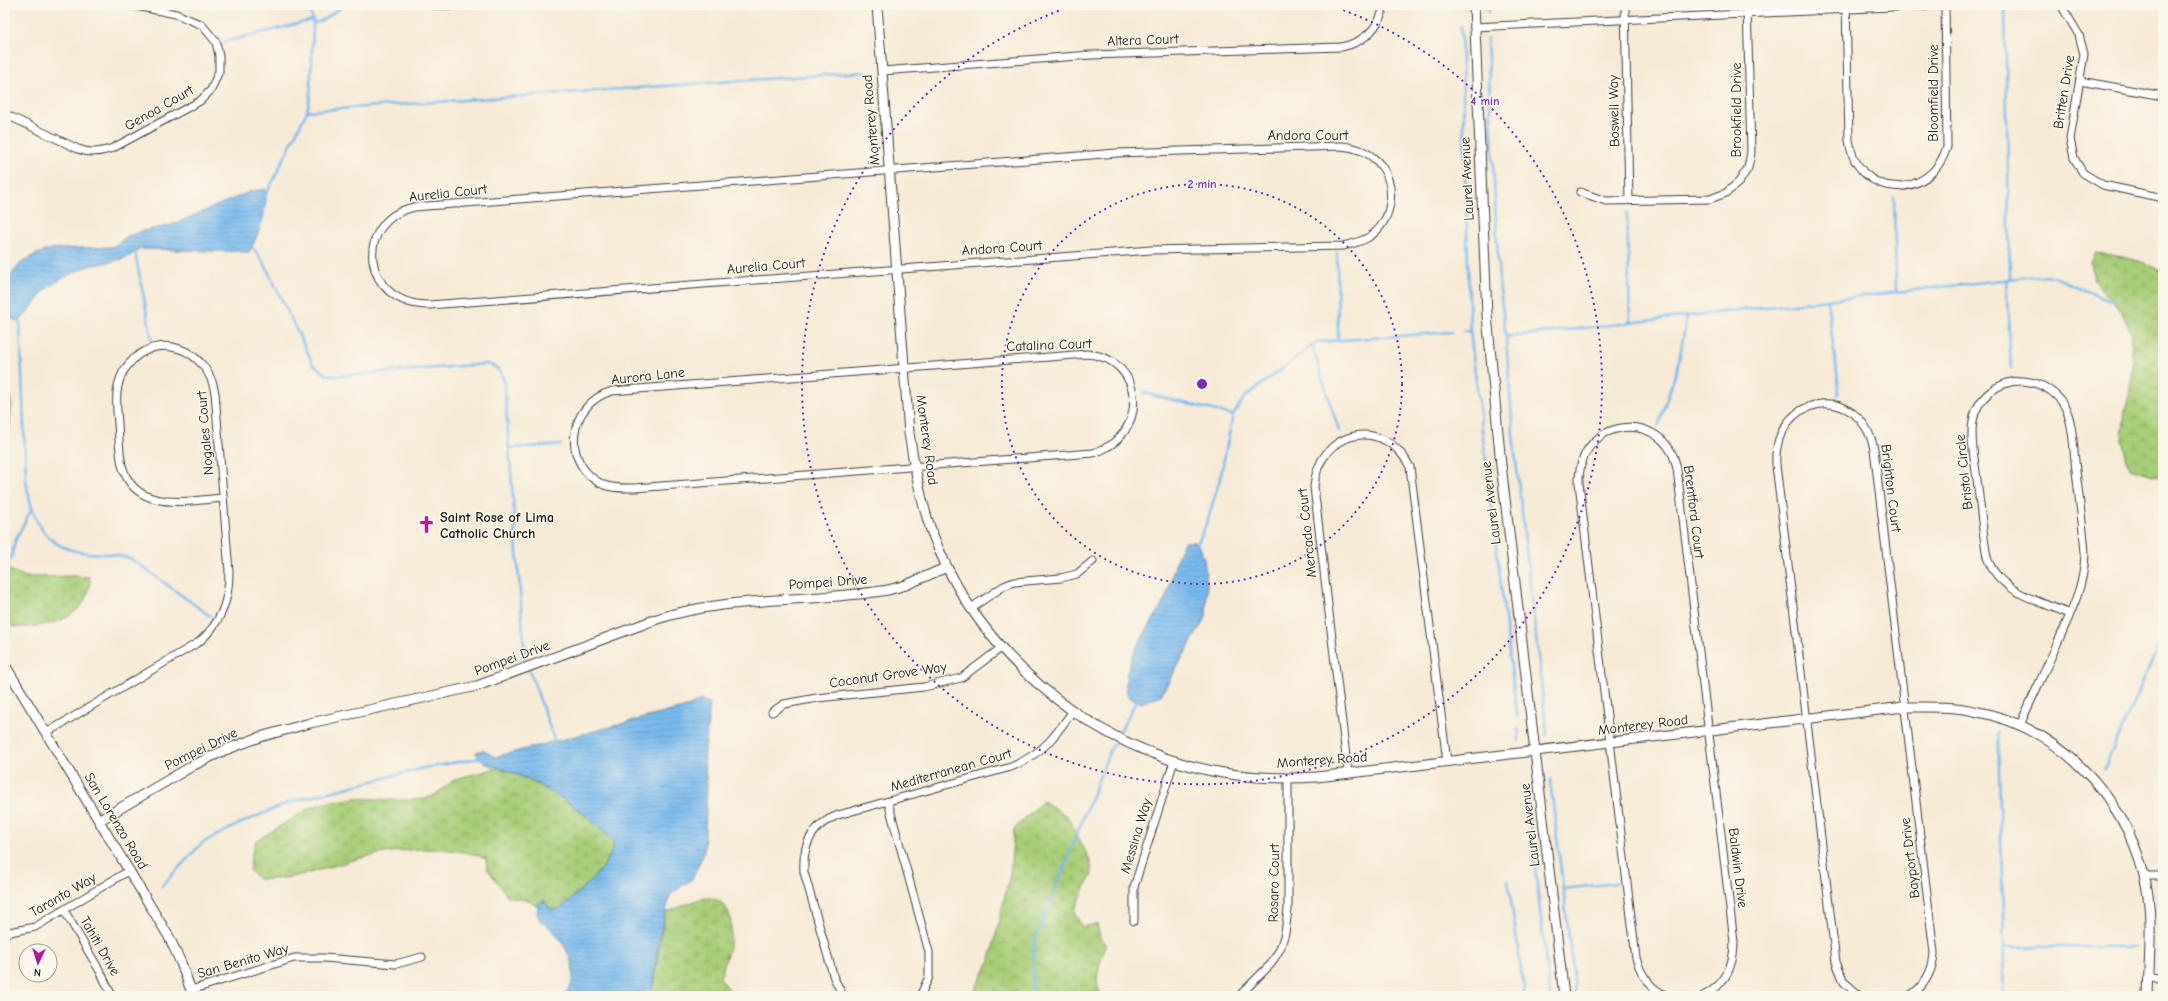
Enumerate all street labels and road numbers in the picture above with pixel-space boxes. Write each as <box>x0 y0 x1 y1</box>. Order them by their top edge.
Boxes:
street label: Altera Court <box>1107 30 1180 50</box>
street label: Bloomfield Drive <box>1925 44 1942 142</box>
street label: Britten Drive <box>2050 54 2078 130</box>
street label: Brookfield Drive <box>1728 63 1745 157</box>
street label: Monterey Road <box>859 74 883 166</box>
street label: Boswell Way <box>1605 74 1623 147</box>
street label: Genoa Court <box>121 81 197 135</box>
street label: Andora Court <box>1268 127 1349 144</box>
street label: Laurel Avenue <box>1456 137 1478 221</box>
street label: Aurelia Court <box>408 180 489 206</box>
street label: Andora Court <box>961 237 1044 259</box>
street label: Aurelia Court <box>726 254 807 278</box>
street label: Catalina Court <box>1006 335 1093 355</box>
street label: Aurora Lane <box>610 364 686 388</box>
street label: Nogales Court <box>193 389 217 476</box>
street label: Monterey Road <box>912 394 942 486</box>
street label: Bristol Circle <box>1952 433 1976 511</box>
street label: Brighton Court <box>1877 443 1905 534</box>
street label: Laurel Avenue <box>1477 460 1505 546</box>
street label: Brentford Court <box>1680 464 1708 561</box>
street label: Mercado Court <box>1294 486 1320 579</box>
street label: Pompei Drive <box>788 571 868 593</box>
street label: Pompei Drive <box>472 637 552 679</box>
street label: Coconut Grove Way <box>828 658 948 692</box>
street label: Monterey Road <box>1597 711 1689 739</box>
street label: Pompei Drive <box>162 724 240 774</box>
street label: Mediterranean Court <box>889 744 1014 795</box>
street label: Monterey Road <box>1276 748 1368 772</box>
street label: San Lorenzo Road <box>80 770 152 872</box>
street label: Laurel Avenue <box>1516 782 1544 868</box>
street label: Messina Way <box>1116 796 1156 876</box>
street label: Bayport Drive <box>1897 817 1923 899</box>
street label: Baldwin Drive <box>1725 827 1751 909</box>
street label: Rosaro Court <box>1265 843 1283 922</box>
street label: Taranto Way <box>27 869 100 921</box>
street label: Tahiti Drive <box>76 913 124 979</box>
street label: San Benito Way <box>195 940 291 982</box>

